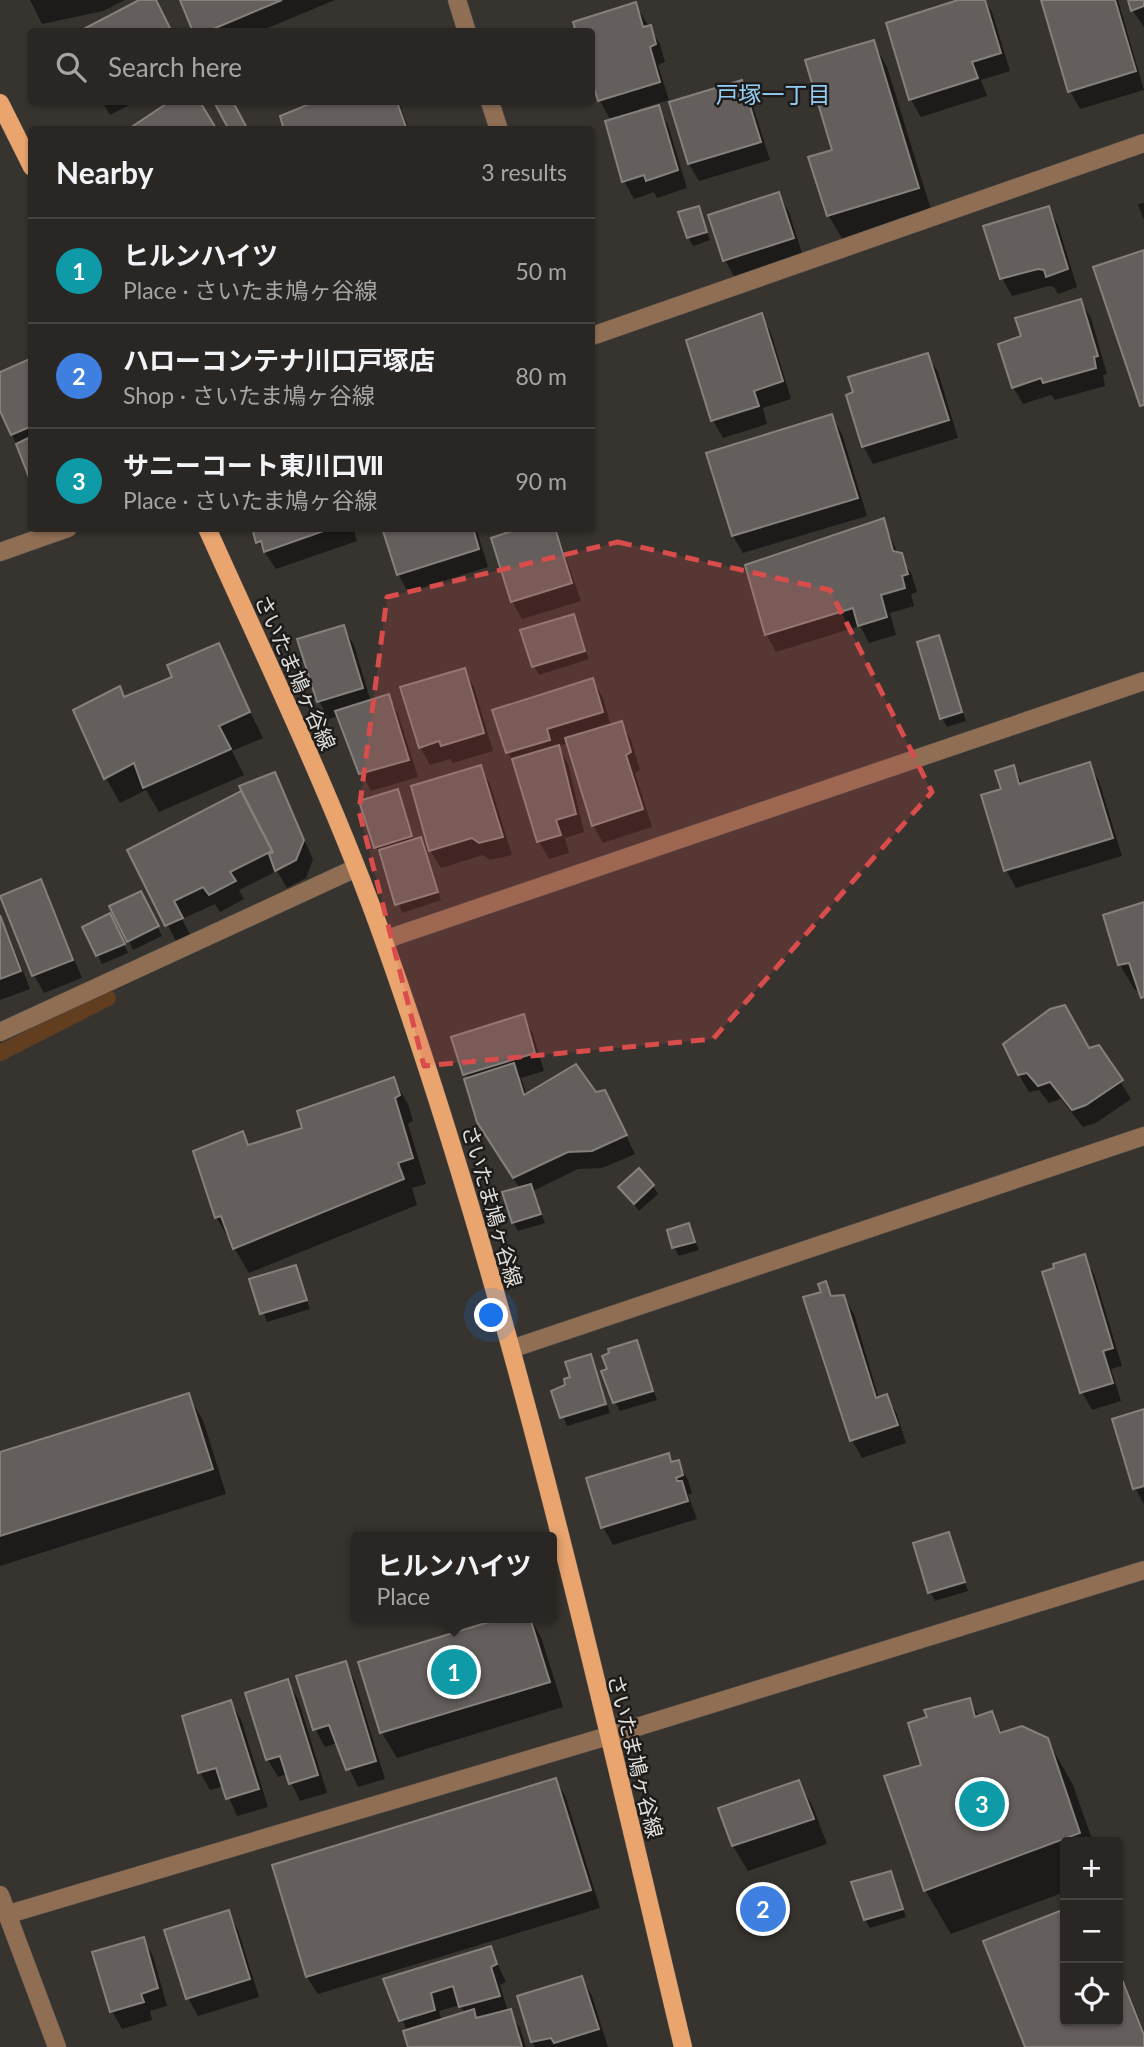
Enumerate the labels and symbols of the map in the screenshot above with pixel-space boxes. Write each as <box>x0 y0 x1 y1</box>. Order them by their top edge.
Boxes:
district label: 戸塚一丁目 <box>716 80 831 108</box>
street label: さいたま鳩ヶ谷線 <box>251 590 341 754</box>
street label: さいたま鳩ヶ谷線 <box>458 1122 528 1290</box>
your location <box>474 1298 508 1332</box>
pin: 1 <box>431 1646 477 1698</box>
street label: さいたま鳩ヶ谷線 <box>604 1672 668 1840</box>
pin: 3 <box>959 1778 1005 1830</box>
pin: 2 <box>740 1883 786 1935</box>

